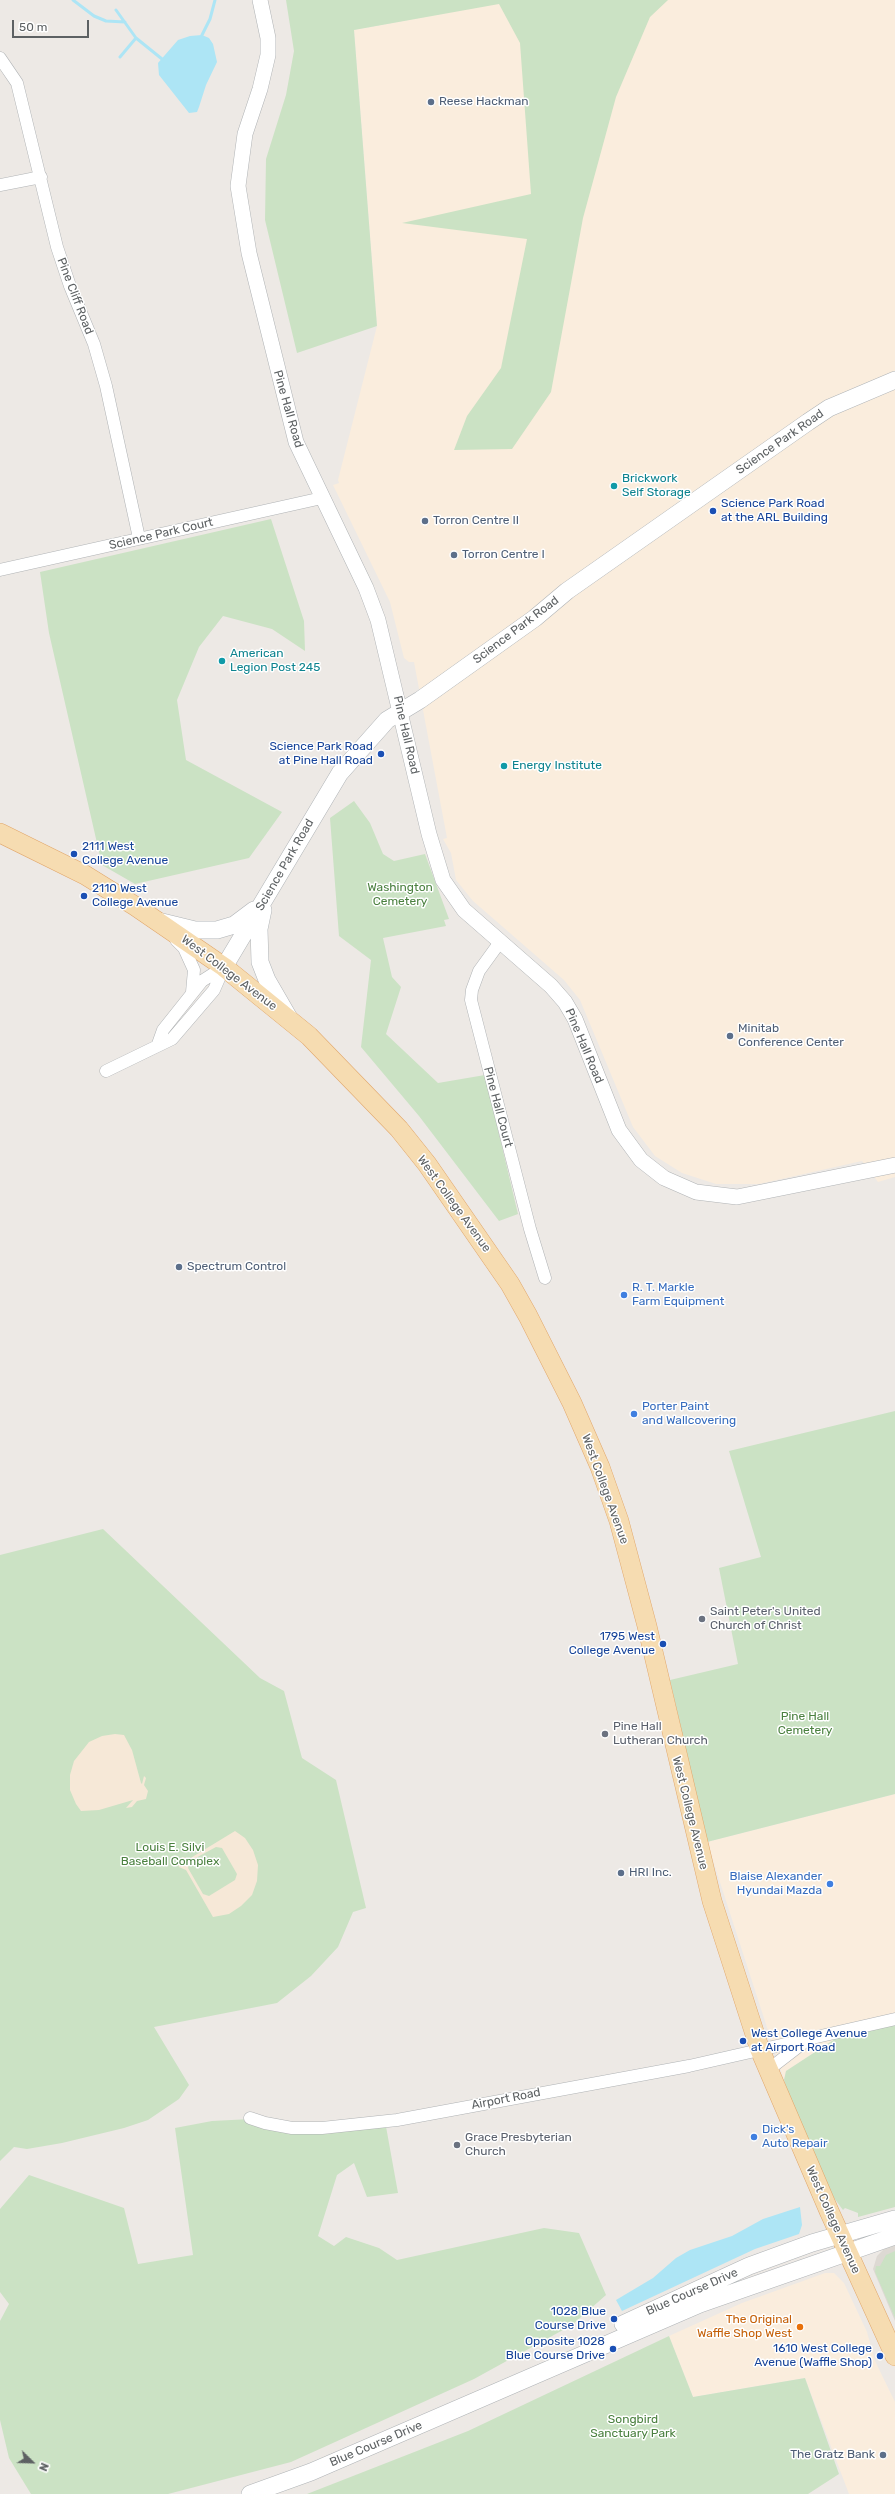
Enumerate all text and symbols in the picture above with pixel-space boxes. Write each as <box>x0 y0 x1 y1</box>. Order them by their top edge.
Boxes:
scale bar <box>14 12 91 38</box>
text: 50 m <box>19 20 47 34</box>
place label: Reese Hackman <box>439 95 529 109</box>
marker: Reese Hackman <box>426 97 436 107</box>
street label: Pine Cliff Road <box>54 256 96 336</box>
street label: Pine Hall Road <box>270 369 306 449</box>
street label: Science Park Road <box>733 406 827 478</box>
place label: Brickwork Self Storage <box>622 472 691 500</box>
marker: Brickwork Self Storage <box>609 481 619 491</box>
place label: Science Park Road at the ARL Building <box>721 497 828 525</box>
marker: Science Park Road at the ARL Building <box>708 506 718 516</box>
place label: Torron Centre II <box>433 514 519 528</box>
street label: Science Park Court <box>107 515 215 553</box>
marker: Torron Centre II <box>420 516 430 526</box>
place label: Torron Centre I <box>462 548 545 562</box>
marker: Torron Centre I <box>449 550 459 560</box>
street label: Science Park Road <box>470 593 562 667</box>
place label: American Legion Post 245 <box>230 647 320 675</box>
marker: American Legion Post 245 <box>217 656 227 666</box>
street label: Pine Hall Road <box>390 694 422 776</box>
place label: Science Park Road at Pine Hall Road <box>269 740 373 768</box>
marker: Science Park Road at Pine Hall Road <box>376 749 386 759</box>
place label: Energy Institute <box>512 759 602 773</box>
marker: Energy Institute <box>499 761 509 771</box>
street label: Science Park Road <box>253 817 317 913</box>
place label: 2111 West College Avenue <box>82 840 168 868</box>
marker: 2111 West College Avenue <box>69 849 79 859</box>
park label: Washington Cemetery <box>367 881 433 909</box>
place label: 2110 West College Avenue <box>92 882 178 910</box>
marker: 2110 West College Avenue <box>79 891 89 901</box>
street label: West College Avenue <box>178 932 280 1014</box>
street label: Pine Hall Road <box>562 1006 606 1086</box>
place label: Minitab Conference Center <box>738 1022 844 1050</box>
marker: Minitab Conference Center <box>725 1031 735 1041</box>
street label: Pine Hall Court <box>480 1065 516 1149</box>
street label: West College Avenue <box>414 1153 494 1255</box>
place label: Spectrum Control <box>187 1260 286 1274</box>
marker: Spectrum Control <box>174 1262 184 1272</box>
place label: R. T. Markle Farm Equipment <box>632 1281 724 1309</box>
marker: R. T. Markle Farm Equipment <box>619 1290 629 1300</box>
place label: Porter Paint and Wallcovering <box>642 1400 736 1428</box>
marker: Porter Paint and Wallcovering <box>629 1409 639 1419</box>
street label: West College Avenue <box>578 1432 632 1546</box>
place label: Saint Peter's United Church of Christ <box>710 1605 821 1633</box>
marker: Saint Peter's United Church of Christ <box>697 1614 707 1624</box>
place label: 1795 West College Avenue <box>569 1630 655 1658</box>
marker: 1795 West College Avenue <box>658 1639 668 1649</box>
park label: Pine Hall Cemetery <box>778 1710 832 1738</box>
place label: Pine Hall Lutheran Church <box>613 1720 708 1748</box>
marker: Pine Hall Lutheran Church <box>600 1729 610 1739</box>
street label: West College Avenue <box>669 1755 711 1871</box>
park label: Louis E. Silvi Baseball Complex <box>121 1841 219 1869</box>
place label: HRI Inc. <box>629 1866 672 1880</box>
marker: HRI Inc. <box>616 1868 626 1878</box>
place label: Blaise Alexander Hyundai Mazda <box>730 1870 822 1898</box>
marker: Blaise Alexander Hyundai Mazda <box>825 1879 835 1889</box>
place label: West College Avenue at Airport Road <box>751 2027 867 2055</box>
marker: West College Avenue at Airport Road <box>738 2036 748 2046</box>
street label: Airport Road <box>470 2085 542 2113</box>
place label: Dick's Auto Repair <box>762 2123 827 2151</box>
place label: Grace Presbyterian Church <box>465 2131 572 2159</box>
marker: Dick's Auto Repair <box>749 2132 759 2142</box>
marker: Grace Presbyterian Church <box>452 2140 462 2150</box>
street label: West College Avenue <box>803 2164 863 2276</box>
street label: Blue Course Drive <box>644 2265 740 2319</box>
place label: 1028 Blue Course Drive <box>535 2305 606 2333</box>
place label: The Original Waffle Shop West <box>697 2313 792 2341</box>
marker: 1028 Blue Course Drive <box>609 2314 619 2324</box>
marker: The Original Waffle Shop West <box>795 2322 805 2332</box>
place label: Opposite 1028 Blue Course Drive <box>506 2335 605 2363</box>
place label: 1610 West College Avenue (Waffle Shop) <box>754 2342 872 2370</box>
marker: Opposite 1028 Blue Course Drive <box>608 2344 618 2354</box>
marker: 1610 West College Avenue (Waffle Shop) <box>875 2351 885 2361</box>
park label: Songbird Sanctuary Park <box>590 2413 676 2441</box>
street label: Blue Course Drive <box>328 2418 424 2470</box>
north arrow <box>12 2442 52 2482</box>
place label: The Gratz Bank <box>790 2448 875 2462</box>
marker: The Gratz Bank <box>878 2450 888 2460</box>
text: N <box>36 2461 51 2473</box>

